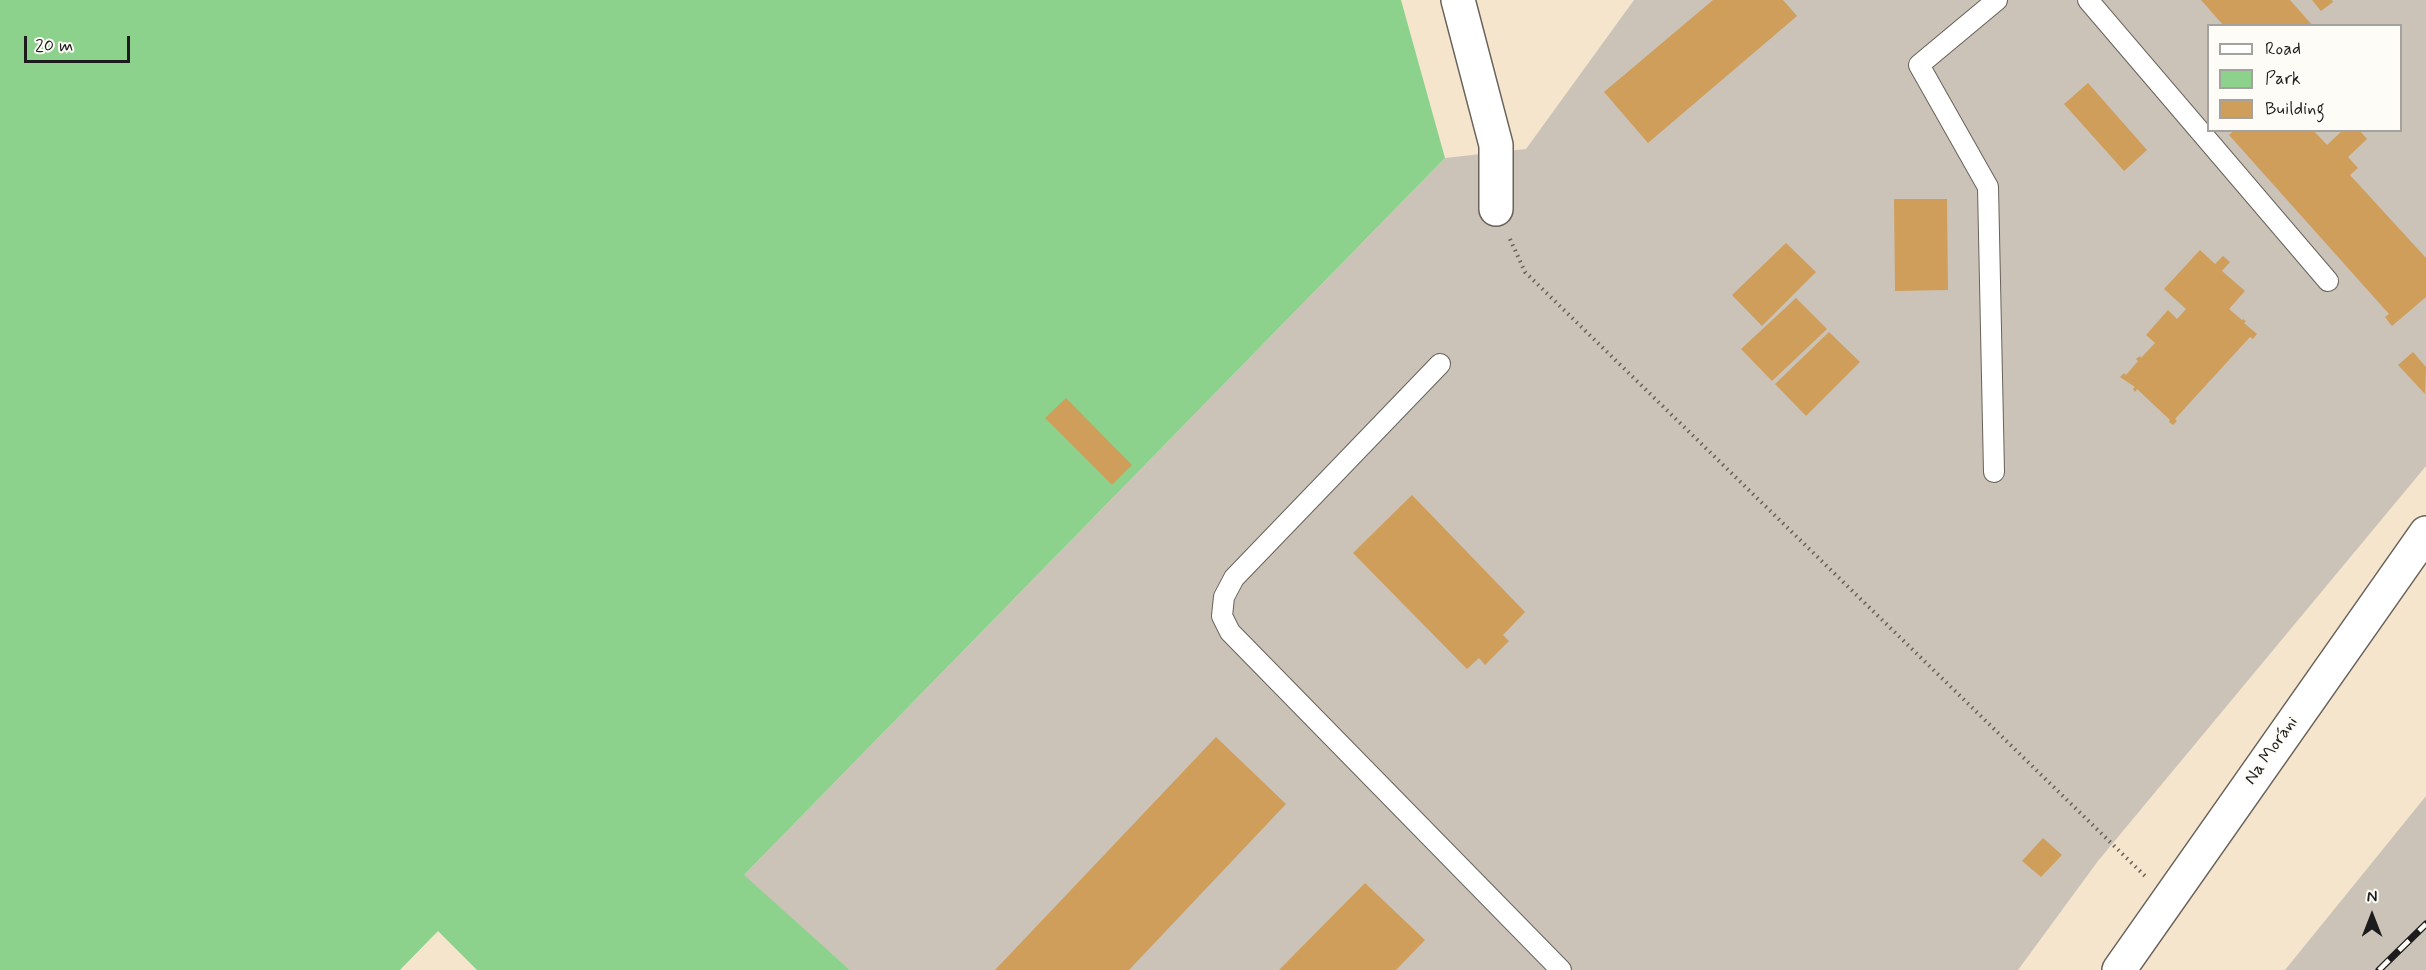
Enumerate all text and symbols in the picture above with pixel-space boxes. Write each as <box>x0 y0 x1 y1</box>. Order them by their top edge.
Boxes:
scale bar <box>27 24 134 62</box>
legend <box>2207 24 2402 132</box>
text: 20 m <box>35 34 73 58</box>
text: Road <box>2265 37 2301 61</box>
text: Park <box>2265 67 2301 91</box>
text: Building <box>2265 97 2325 121</box>
street label: Na Moráni <box>2241 713 2303 789</box>
north arrow <box>2342 886 2402 946</box>
text: N <box>2367 887 2377 908</box>

